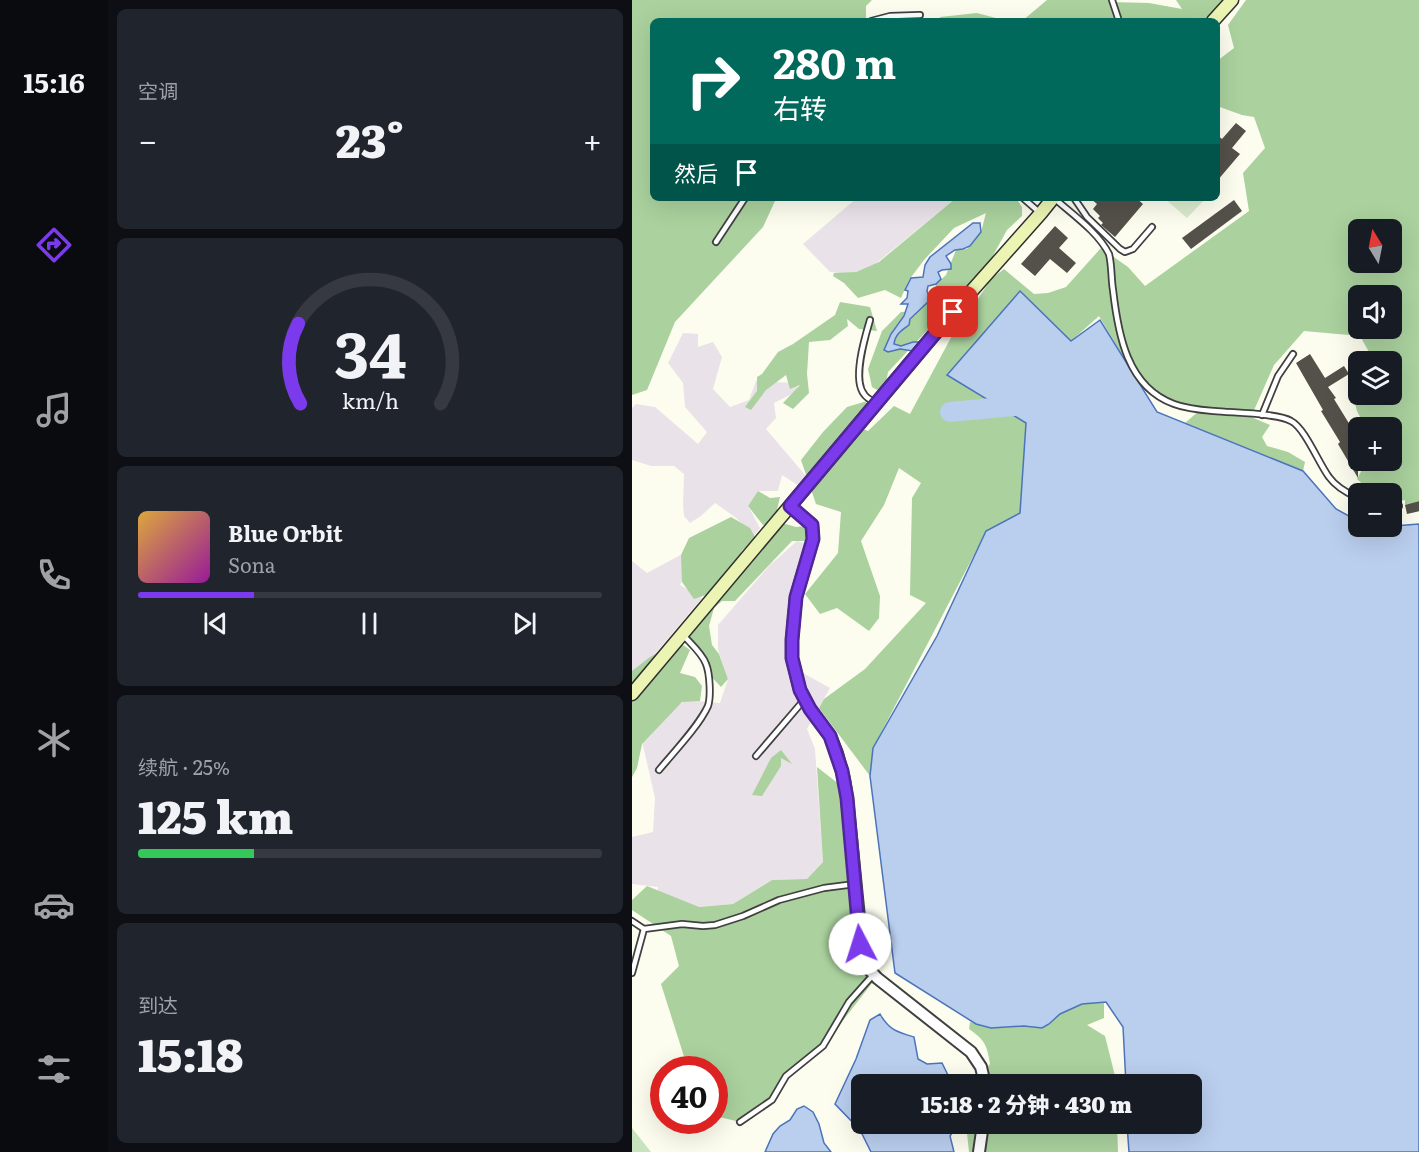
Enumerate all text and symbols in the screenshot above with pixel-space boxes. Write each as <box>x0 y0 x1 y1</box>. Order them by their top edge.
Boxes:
text: 280 m <box>773 30 896 92</box>
icon: right <box>674 42 752 120</box>
text: 15:16 <box>23 61 85 101</box>
text: 空调 <box>138 75 178 105</box>
text: 右转 <box>773 87 827 127</box>
text: 23° <box>336 105 404 172</box>
text: − <box>138 114 157 163</box>
text: + <box>583 114 602 163</box>
text: 然后 <box>674 156 718 189</box>
icon: arrive <box>730 156 763 189</box>
north arrow <box>1348 219 1402 273</box>
map controls <box>1348 219 1402 537</box>
icon: directions <box>33 224 75 266</box>
button: sound <box>1348 285 1402 339</box>
pin <box>927 286 978 337</box>
icon: arrive <box>936 295 969 328</box>
text: 34 <box>334 306 406 398</box>
button: layers <box>1348 351 1402 405</box>
text: km/h <box>341 385 399 417</box>
icon: music <box>33 389 75 431</box>
button: + <box>1348 417 1402 471</box>
button: − <box>1348 483 1402 537</box>
text: Blue Orbit <box>228 516 343 549</box>
text: Sona <box>228 549 276 579</box>
icon: phone <box>33 554 75 596</box>
icon: previous <box>199 607 232 640</box>
icon: pause <box>353 607 386 640</box>
icon: next <box>508 607 541 640</box>
icon: climate <box>33 719 75 761</box>
text: 续航 · 25% <box>138 751 230 781</box>
text: 125 km <box>138 781 293 848</box>
icon: car <box>33 884 75 926</box>
position arrow <box>828 912 892 976</box>
text: 到达 <box>138 989 178 1019</box>
text: 15:18 <box>138 1019 243 1086</box>
icon: filters <box>33 1048 75 1090</box>
speed limit sign: 40 <box>650 1056 728 1134</box>
text: 15:18 · 2 分钟 · 430 m <box>921 1087 1132 1120</box>

